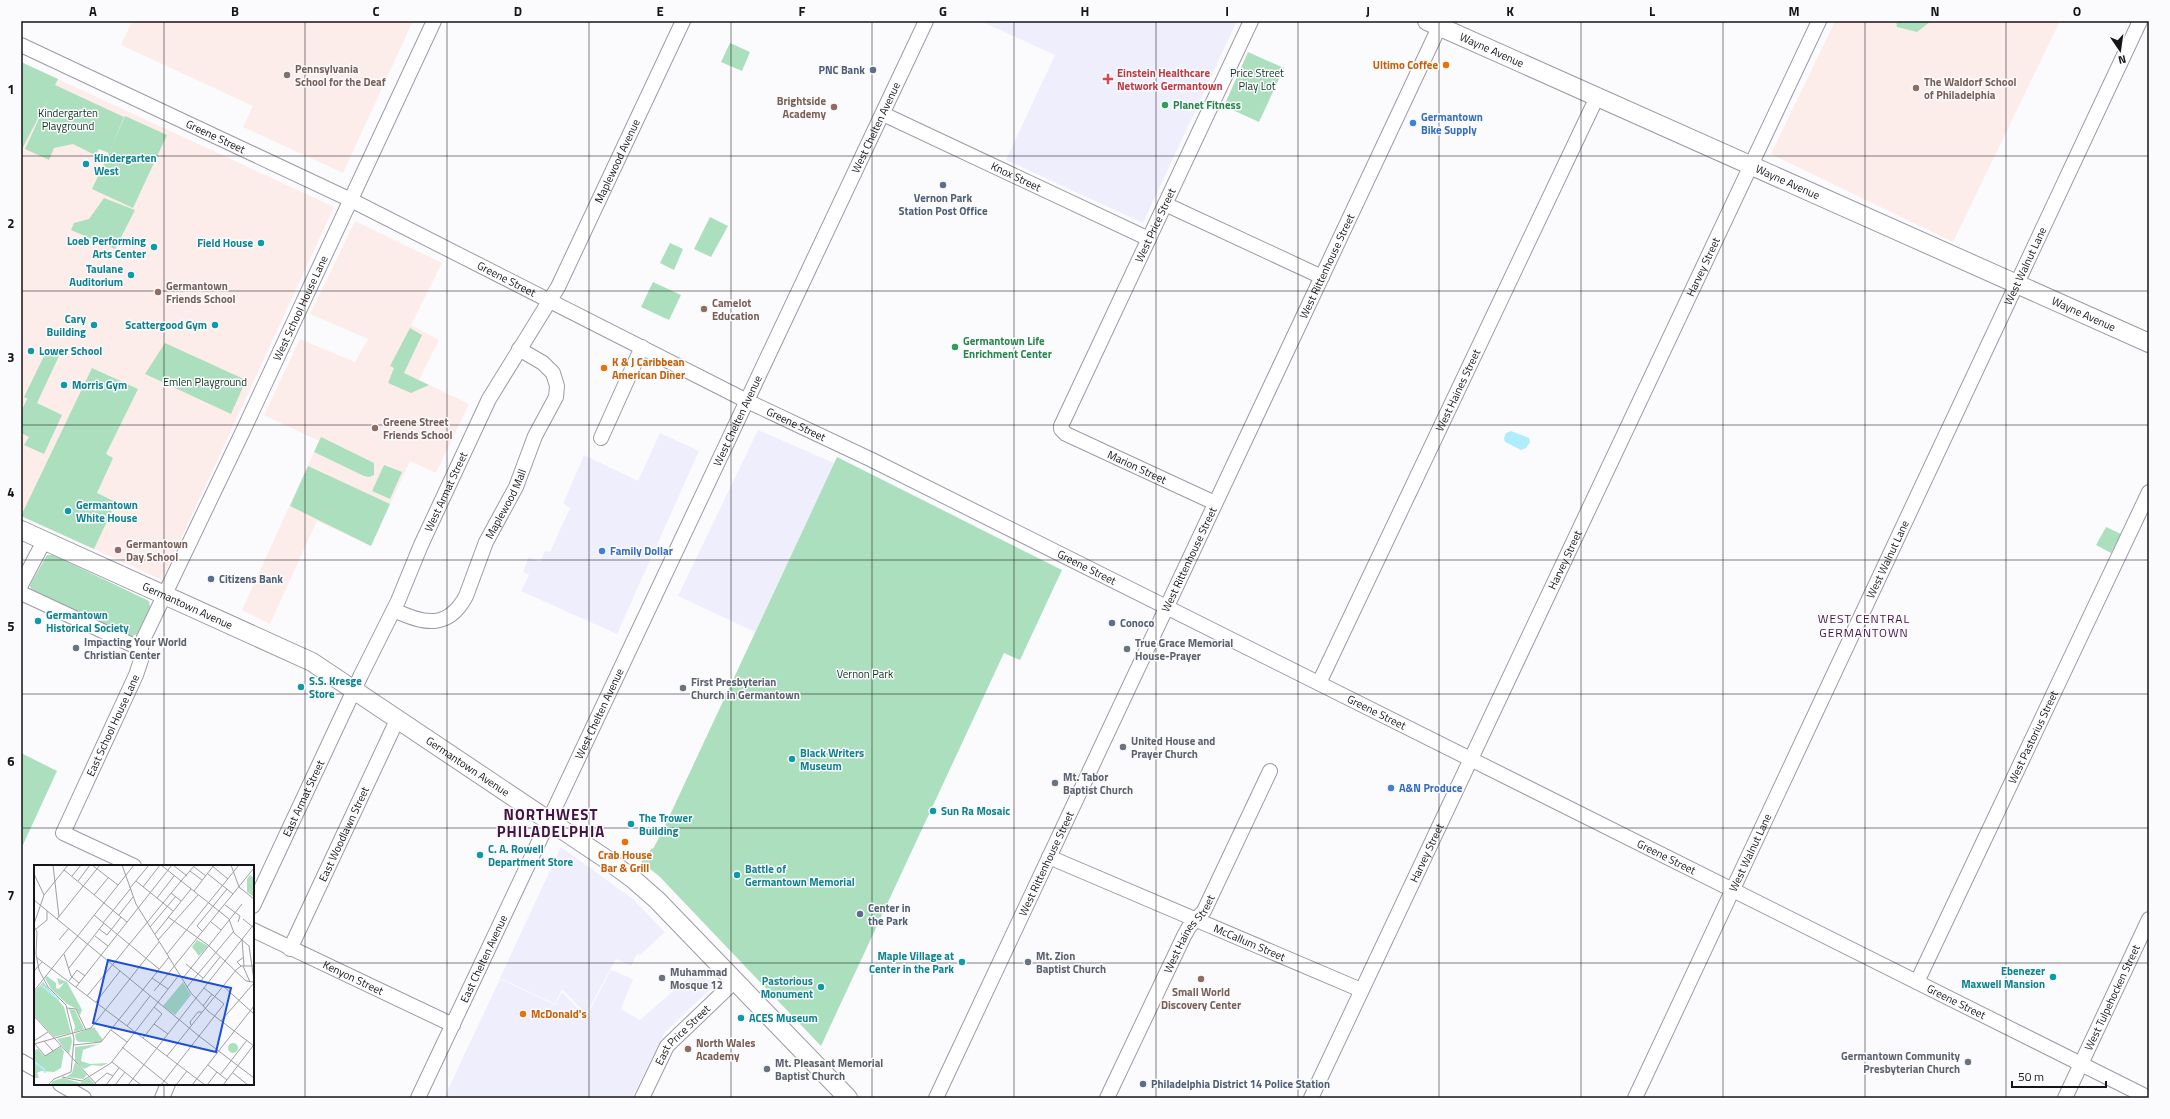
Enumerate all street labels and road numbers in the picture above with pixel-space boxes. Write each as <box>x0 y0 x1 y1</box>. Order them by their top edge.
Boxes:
street label: Wayne Avenue <box>1457 29 1527 71</box>
street label: West Chelten Avenue <box>847 79 904 176</box>
street label: Greene Street <box>183 116 248 157</box>
street label: Maplewood Avenue <box>591 116 644 206</box>
street label: Knox Street <box>988 158 1044 195</box>
street label: Wayne Avenue <box>1753 161 1823 203</box>
street label: West Price Street <box>1131 185 1180 265</box>
street label: West Rittenhouse Street <box>1295 211 1358 321</box>
street label: West Walnut Lane <box>2000 224 2051 308</box>
street label: Harvey Street <box>1682 235 1724 299</box>
street label: West School House Lane <box>269 252 332 363</box>
street label: Greene Street <box>474 257 539 301</box>
street label: Wayne Avenue <box>2049 293 2119 335</box>
street label: West Haines Street <box>1431 346 1484 434</box>
street label: West Chelten Avenue <box>709 372 766 469</box>
street label: Greene Street <box>764 403 829 445</box>
street label: Marion Street <box>1105 446 1169 488</box>
street label: West Armat Street <box>420 449 471 534</box>
street label: Maplewood Mall <box>481 467 530 542</box>
street label: West Rittenhouse Street <box>1158 504 1221 614</box>
street label: West Walnut Lane <box>1862 517 1913 601</box>
street label: Harvey Street <box>1544 528 1586 592</box>
street label: Greene Street <box>1055 546 1119 589</box>
street label: Germantown Avenue <box>140 578 236 633</box>
street label: West Chelten Avenue <box>571 665 628 762</box>
street label: East School House Lane <box>82 671 143 779</box>
street label: West Pastorius Street <box>2004 688 2062 786</box>
street label: Greene Street <box>1344 691 1409 734</box>
street label: Germantown Avenue <box>423 733 513 800</box>
street label: East Armat Street <box>279 757 328 839</box>
street label: East Woodlawn Street <box>315 784 373 884</box>
street label: West Rittenhouse Street <box>1015 808 1078 919</box>
street label: West Walnut Lane <box>1725 811 1775 894</box>
street label: Harvey Street <box>1406 821 1447 885</box>
street label: Greene Street <box>1634 835 1699 878</box>
street label: West Haines Street <box>1160 892 1219 976</box>
street label: East Chelten Avenue <box>456 912 511 1005</box>
street label: McCallum Street <box>1211 920 1288 965</box>
street label: West Tulpehocken Street <box>2080 942 2144 1053</box>
street label: Kenyon Street <box>320 956 386 999</box>
street label: Greene Street <box>1924 980 1989 1023</box>
street label: East Price Street <box>651 1001 714 1068</box>

